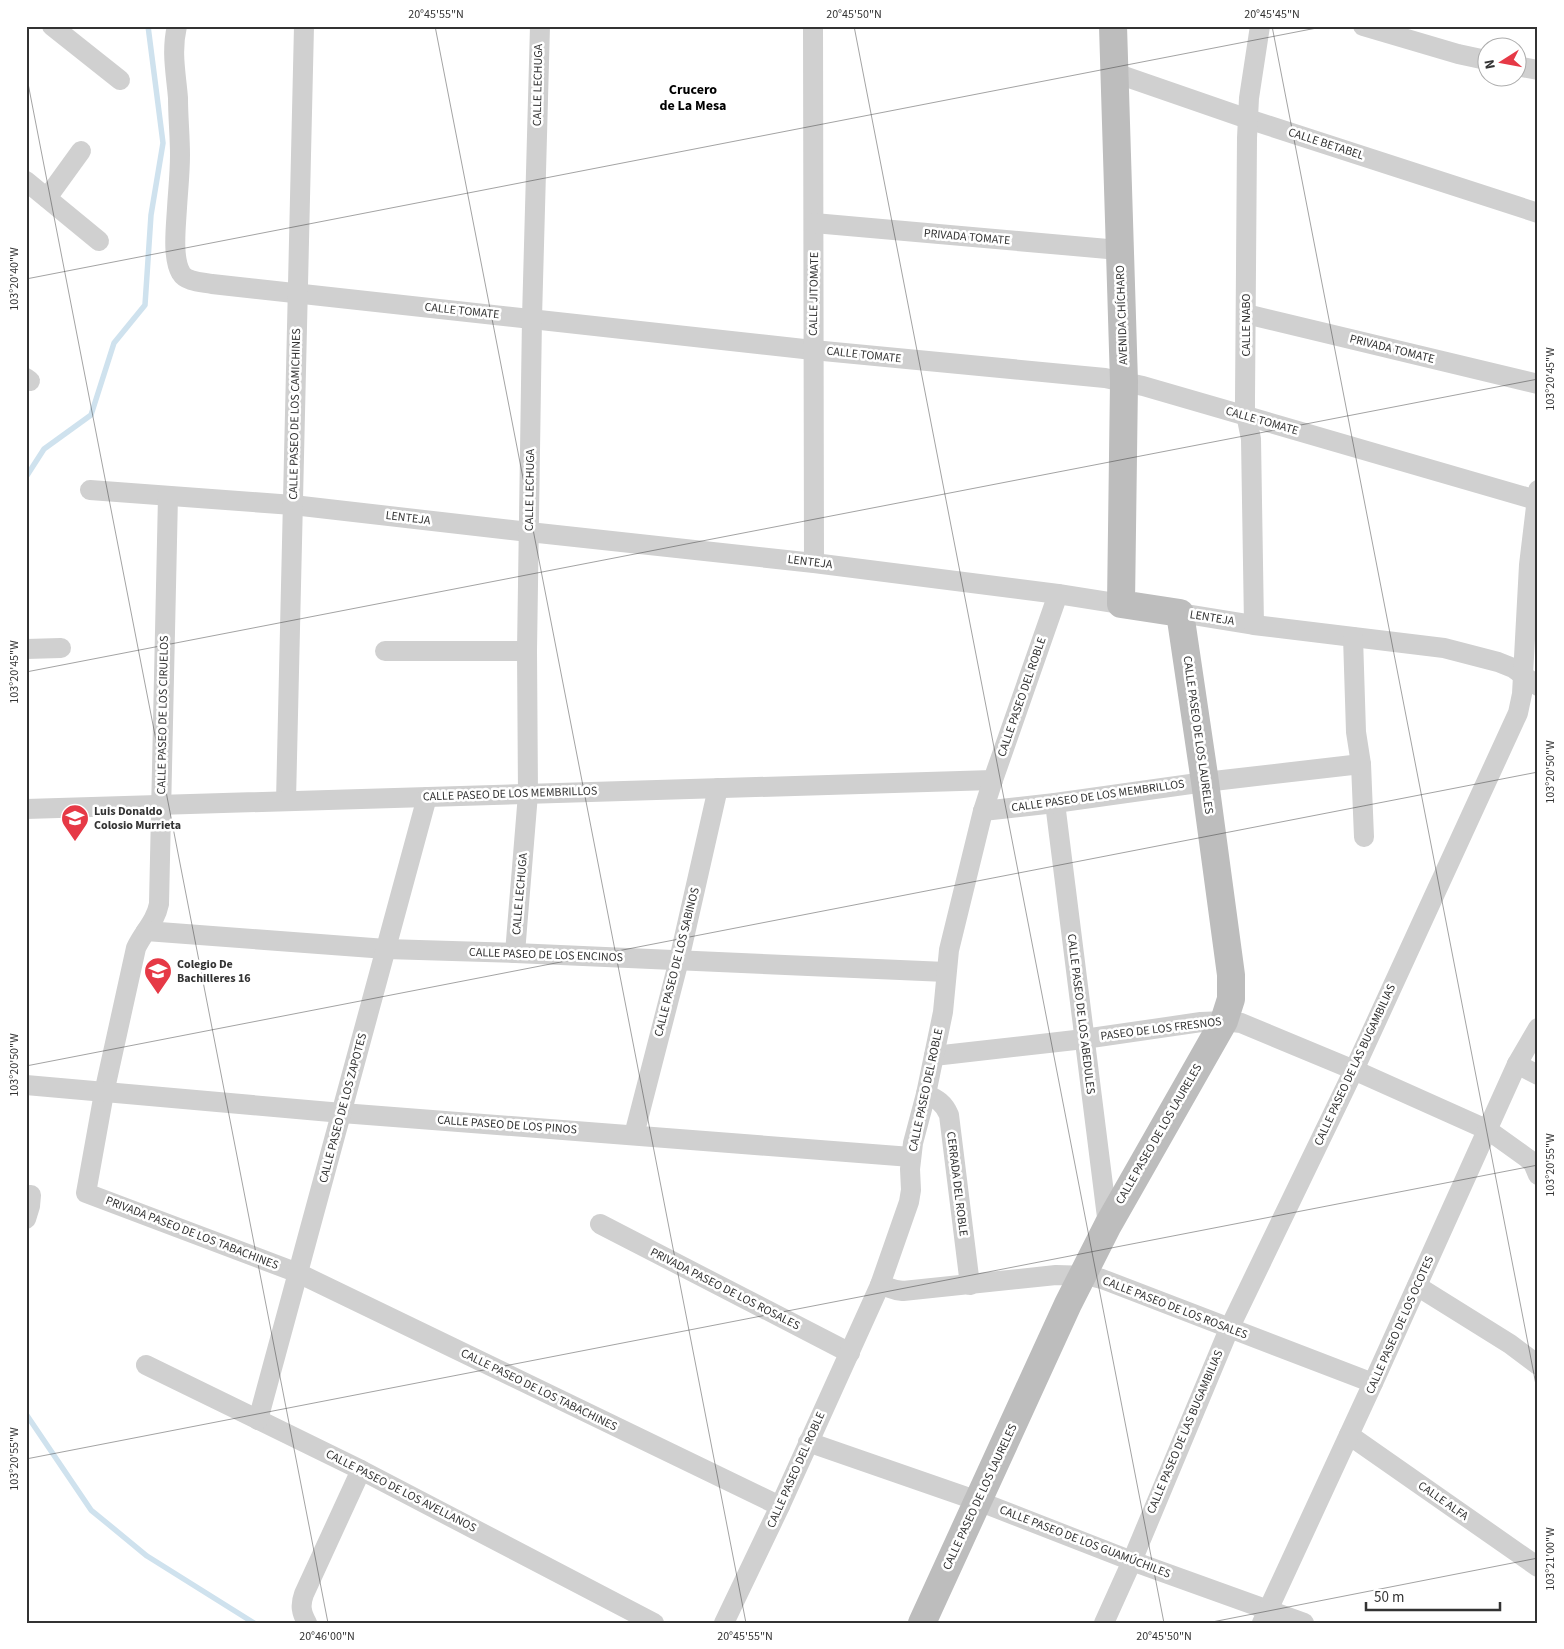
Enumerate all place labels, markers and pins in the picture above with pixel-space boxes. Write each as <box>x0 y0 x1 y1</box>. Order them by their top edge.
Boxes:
school or university icon: Luis Donaldo Colosio Murrieta <box>60 803 90 842</box>
place label: Luis Donaldo Colosio Murrieta <box>94 803 181 834</box>
school or university icon: Colegio De Bachilleres 16 <box>143 956 173 995</box>
place label: Colegio De Bachilleres 16 <box>177 956 251 987</box>

